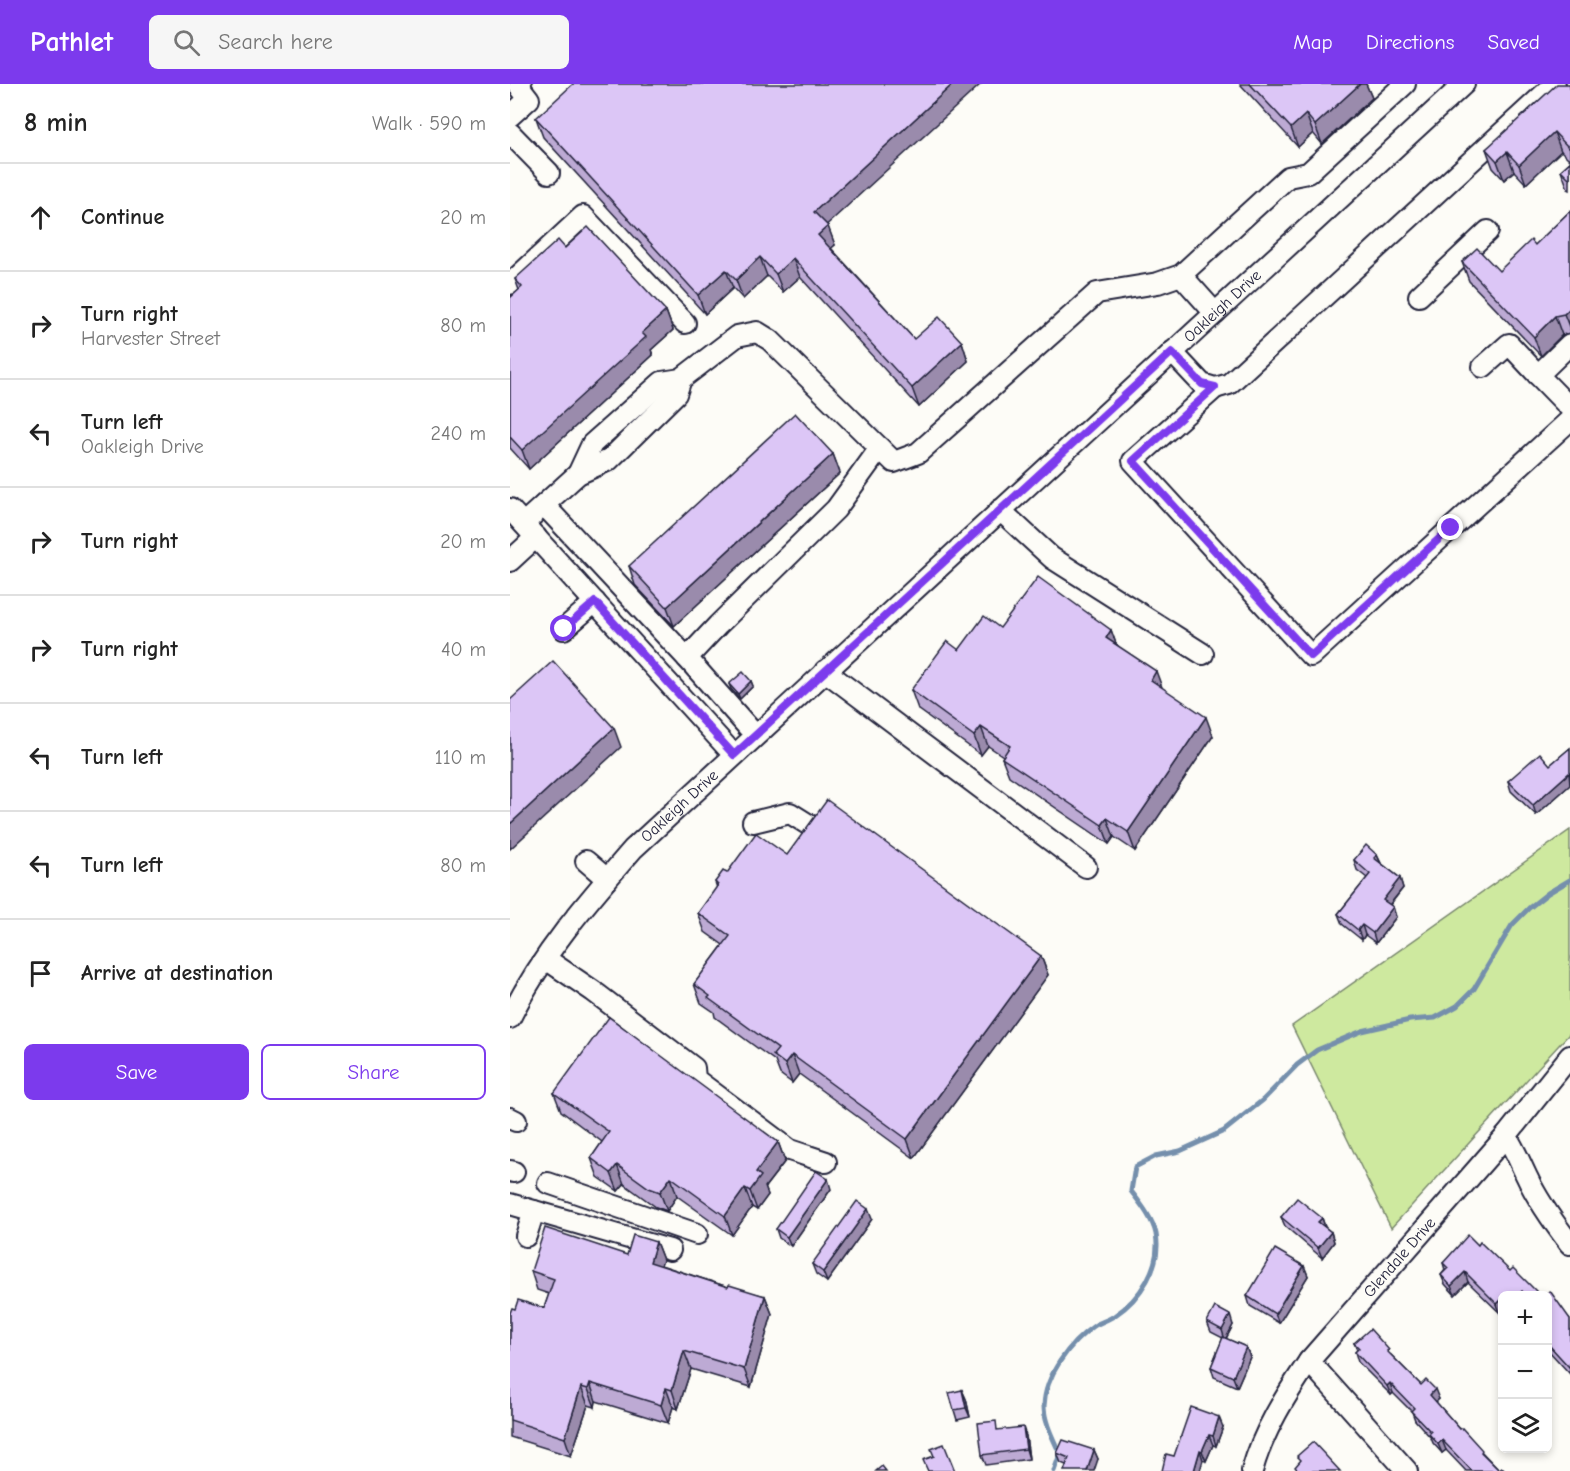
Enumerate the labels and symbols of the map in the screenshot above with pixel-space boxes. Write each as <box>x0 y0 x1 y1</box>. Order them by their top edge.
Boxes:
street label: Oakleigh Drive <box>1180 266 1265 346</box>
route end <box>1437 514 1463 540</box>
route start <box>550 615 576 641</box>
street label: Oakleigh Drive <box>637 766 722 846</box>
street label: Glendale Drive <box>1360 1214 1439 1301</box>

